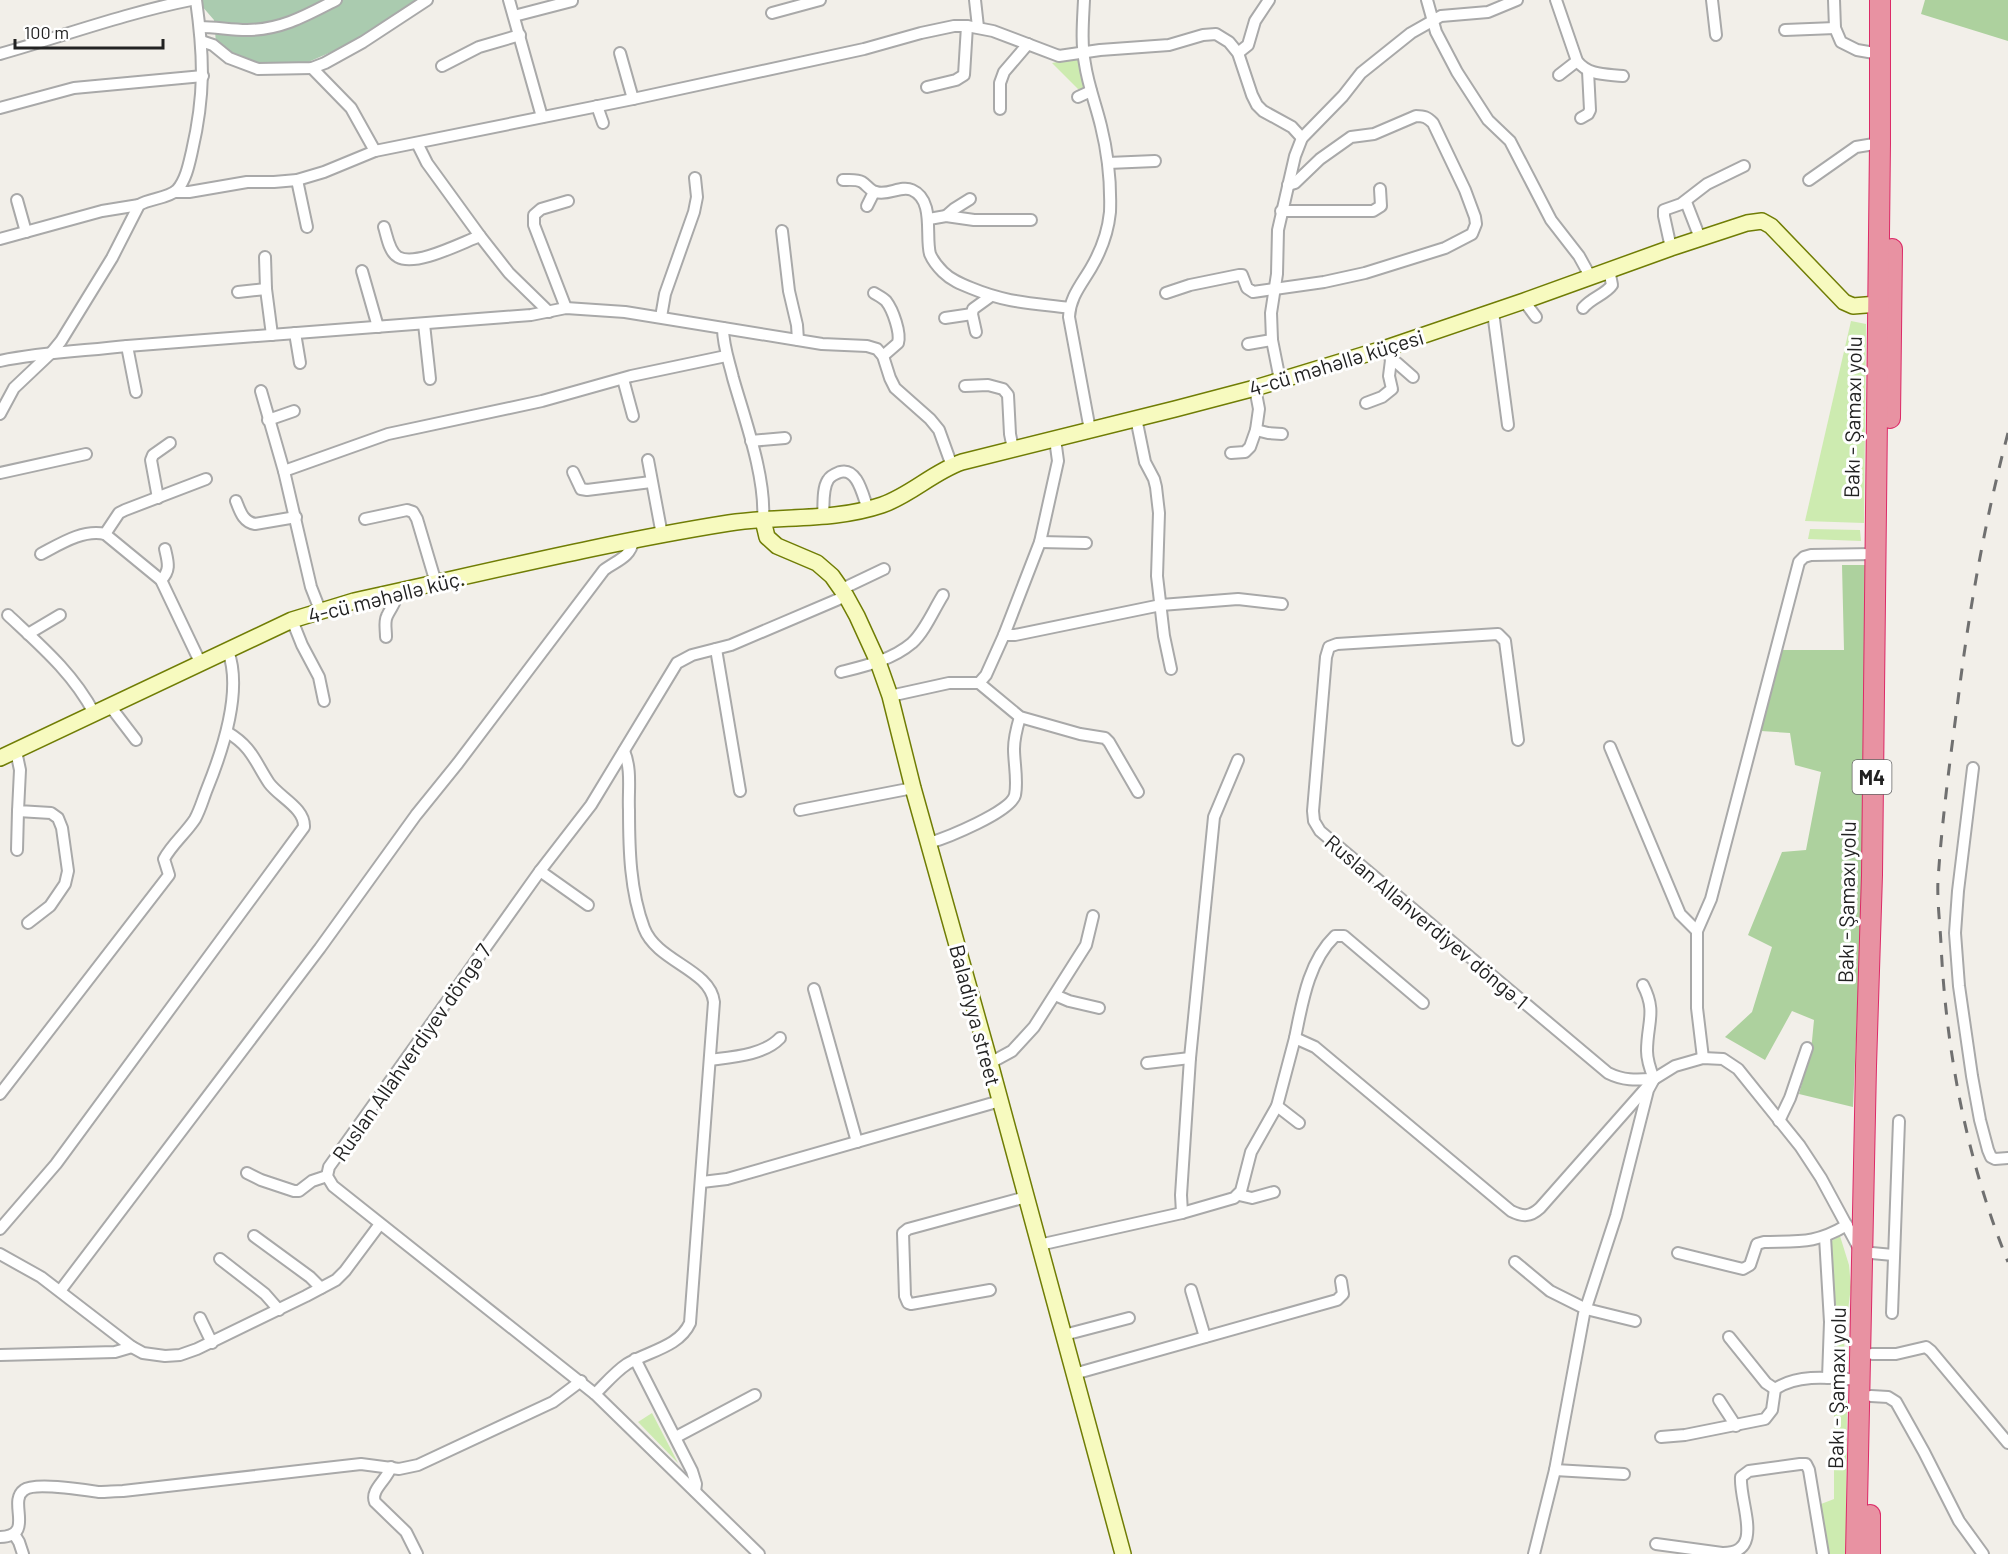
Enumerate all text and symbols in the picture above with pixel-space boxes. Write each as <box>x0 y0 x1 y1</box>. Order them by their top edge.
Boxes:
scale bar <box>15 12 164 50</box>
text: 100 m <box>24 21 69 43</box>
street label: 4-cü məhəllə küçesi <box>1246 324 1426 400</box>
street label: Bakı - Şamaxı yolu <box>1838 336 1866 498</box>
street label: 4-cü məhəllə küç. <box>305 564 467 628</box>
road number: M4 <box>1852 760 1892 794</box>
street label: Bakı - Şamaxı yolu <box>1832 821 1860 983</box>
street label: Ruslan Allahverdiyev döngə 1 <box>1320 829 1534 1013</box>
street label: Ruslan Allahverdiyev döngə 7 <box>326 938 496 1166</box>
street label: Baladiyya street <box>945 942 1007 1088</box>
street label: Bakı - Şamaxı yolu <box>1822 1307 1850 1469</box>

